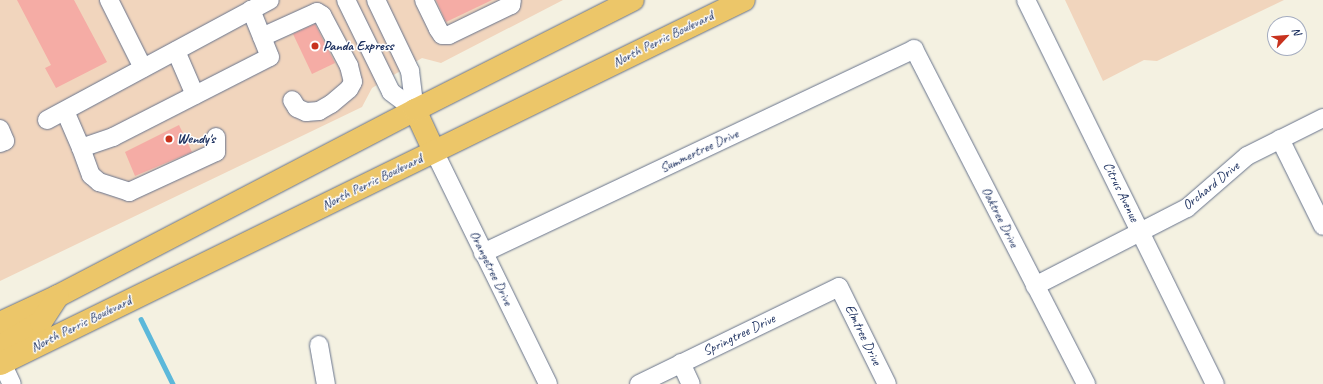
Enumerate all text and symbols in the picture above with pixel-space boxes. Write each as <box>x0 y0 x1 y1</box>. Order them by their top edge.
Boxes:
street label: North Perris Boulevard <box>610 7 716 71</box>
north arrow <box>1267 16 1307 56</box>
text: N <box>1289 25 1305 37</box>
place label: Panda Express <box>323 38 394 54</box>
marker: Panda Express <box>310 41 320 51</box>
street label: Summertree Drive <box>657 125 741 177</box>
place label: Wendy's <box>177 131 215 147</box>
marker: Wendy's <box>164 134 174 144</box>
street label: North Perris Boulevard <box>319 150 425 214</box>
street label: Orchard Drive <box>1179 158 1243 214</box>
street label: Citrus Avenue <box>1099 159 1143 225</box>
street label: Oaktree Drive <box>978 184 1022 250</box>
street label: Orangetree Drive <box>466 228 516 308</box>
street label: North Perris Boulevard <box>28 292 134 356</box>
street label: Elmtree Drive <box>841 302 885 368</box>
street label: Springtree Drive <box>700 310 778 360</box>

